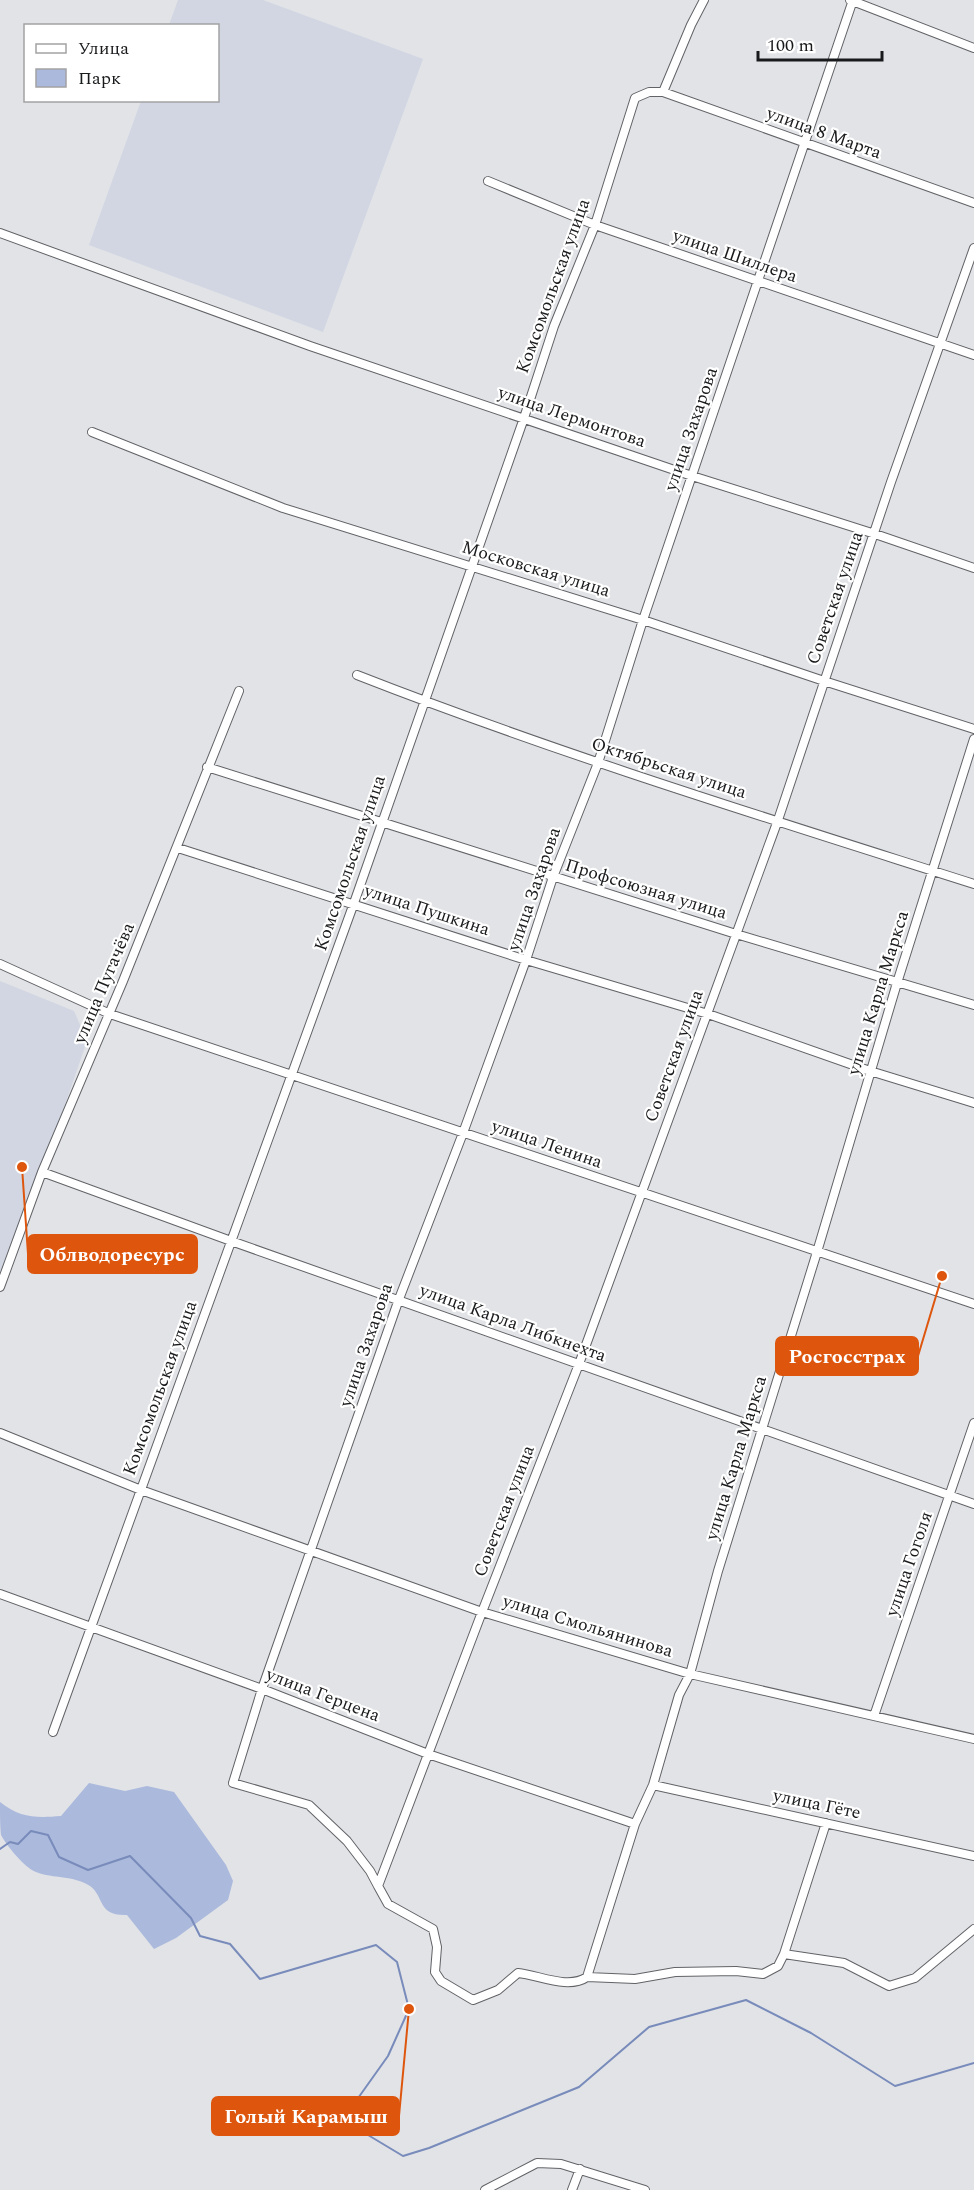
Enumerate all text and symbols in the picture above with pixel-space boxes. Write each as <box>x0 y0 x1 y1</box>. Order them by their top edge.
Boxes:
legend <box>24 24 219 102</box>
scale bar <box>758 24 882 62</box>
text: 100 m <box>767 32 814 59</box>
text: Улица <box>78 35 129 62</box>
text: Парк <box>78 65 121 92</box>
street label: улица 8 Марта <box>762 99 885 166</box>
street label: Комсомольская улица <box>509 195 597 377</box>
street label: улица Шиллера <box>668 222 801 290</box>
street label: улица Захарова <box>657 363 725 496</box>
street label: улица Лермонтова <box>493 379 650 455</box>
street label: Советская улица <box>800 528 870 668</box>
street label: Московская улица <box>458 534 614 604</box>
street label: Октябрьская улица <box>588 730 750 806</box>
street label: Комсомольская улица <box>307 771 393 955</box>
street label: улица Захарова <box>500 823 568 956</box>
street label: Профсоюзная улица <box>562 851 731 927</box>
street label: улица Пушкина <box>360 877 493 943</box>
street label: улица Карла Маркса <box>840 907 916 1080</box>
street label: улица Пугачёва <box>66 918 142 1049</box>
street label: Советская улица <box>638 986 711 1126</box>
street label: улица Ленина <box>487 1112 606 1176</box>
callout: Облводоресурс <box>28 1235 197 1273</box>
text: Облводоресурс <box>39 1240 185 1270</box>
street label: улица Карла Либкнехта <box>415 1276 610 1369</box>
street label: улица Захарова <box>332 1279 400 1412</box>
street label: Комсомольская улица <box>116 1297 204 1479</box>
callout: Росгосстрах <box>776 1337 918 1375</box>
text: Росгосстрах <box>788 1342 906 1372</box>
street label: улица Карла Маркса <box>698 1372 774 1545</box>
street label: Советская улица <box>466 1441 542 1581</box>
street label: улица Гоголя <box>878 1508 940 1621</box>
street label: улица Смольянинова <box>498 1587 677 1665</box>
street label: улица Герцена <box>261 1660 384 1729</box>
street label: улица Гёте <box>770 1781 863 1826</box>
callout: Голый Карамыш <box>212 2097 399 2135</box>
text: Голый Карамыш <box>224 2102 388 2132</box>

